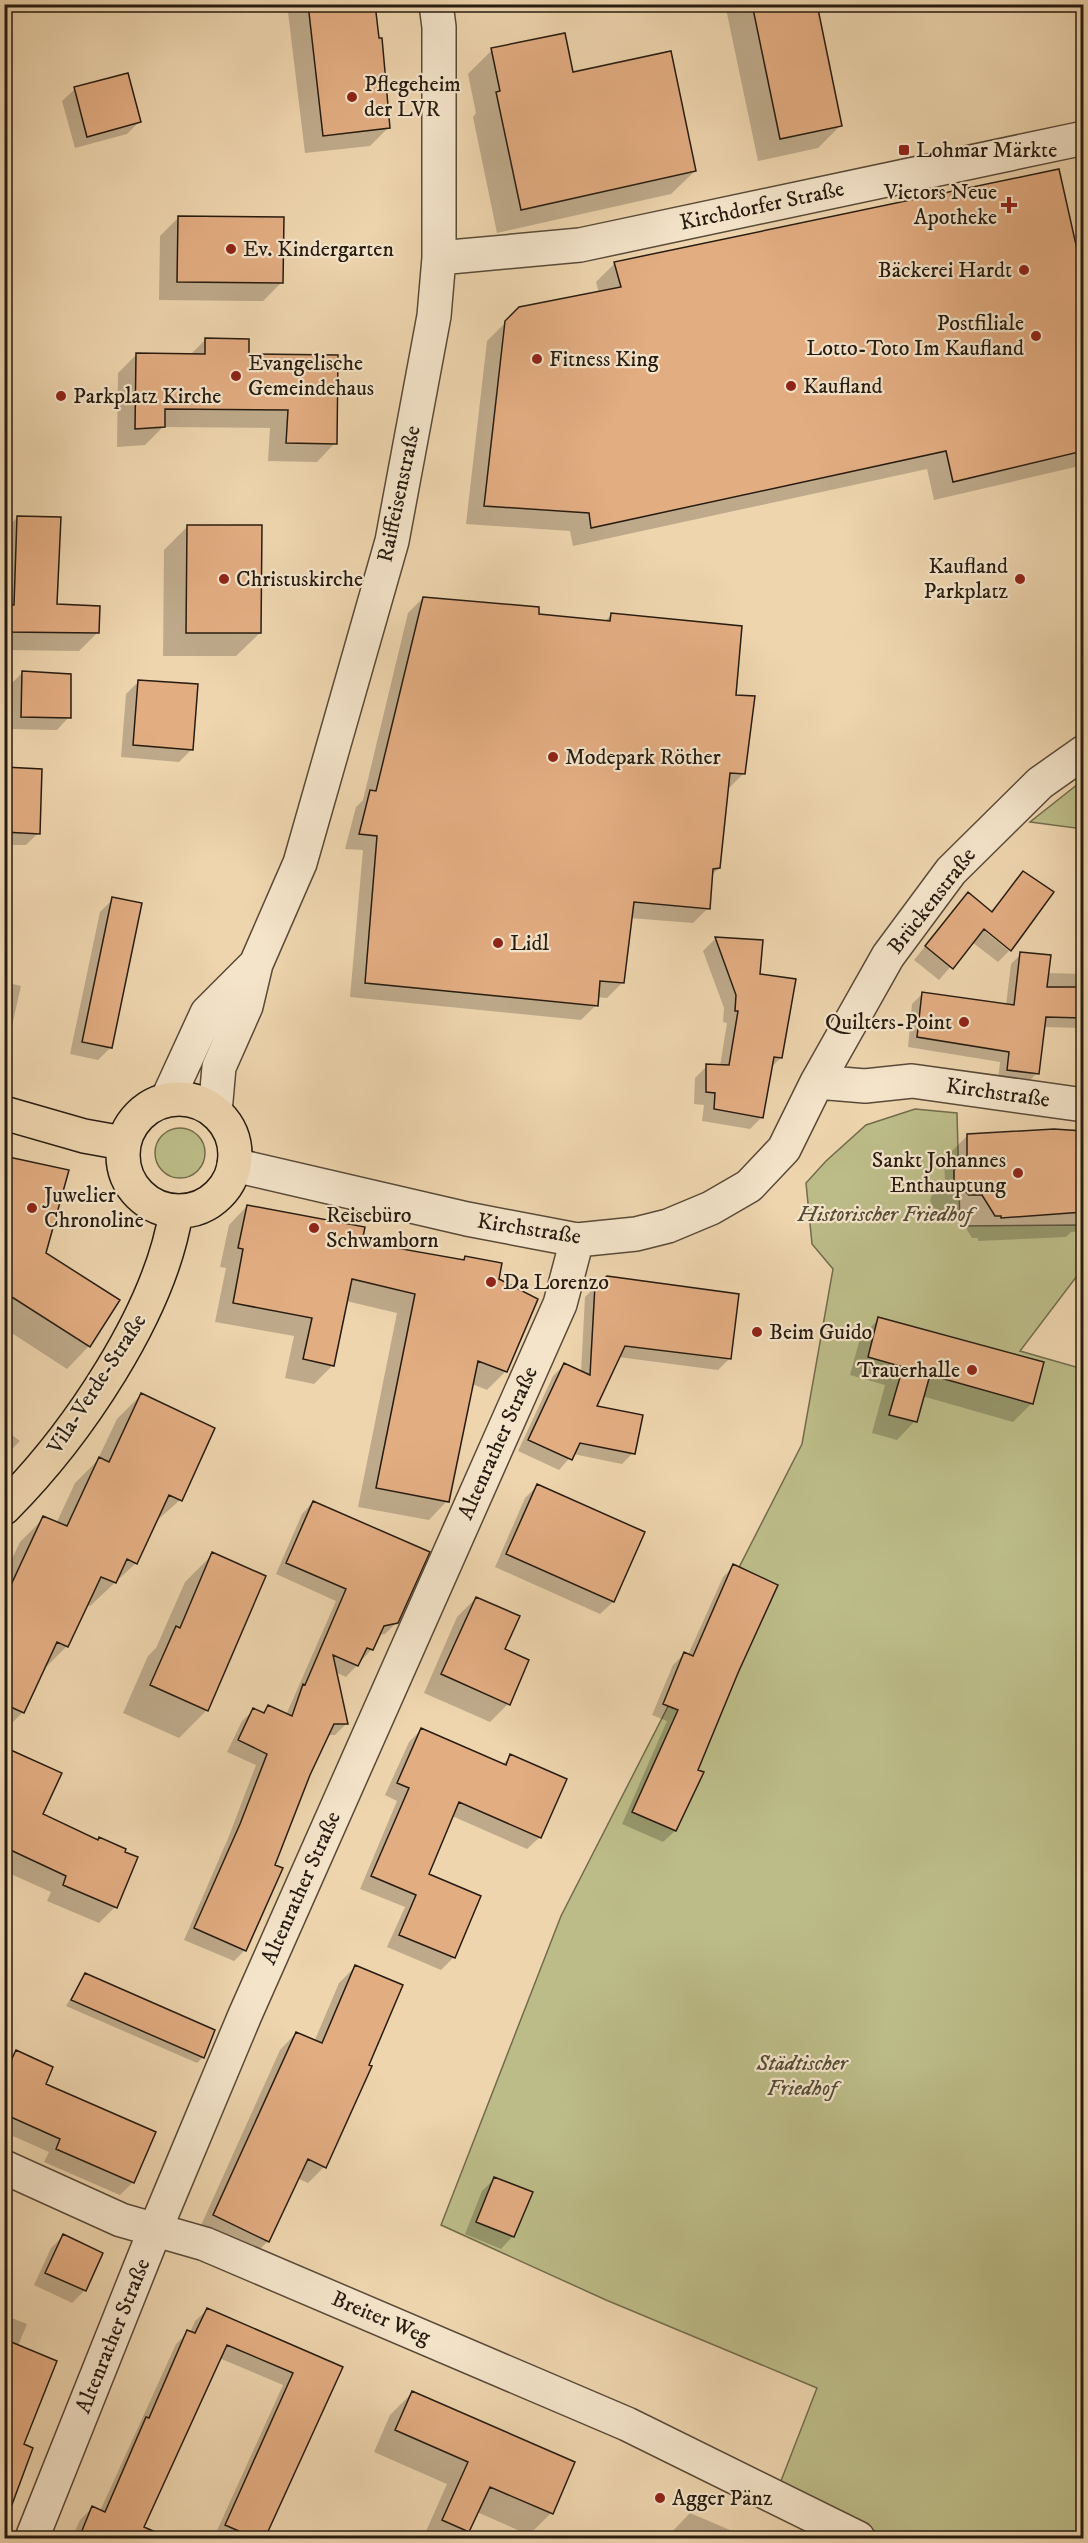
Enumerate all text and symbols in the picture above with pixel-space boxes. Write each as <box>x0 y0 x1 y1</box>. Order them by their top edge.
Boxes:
place label: Pflegeheim der LVR <box>364 71 461 123</box>
marker: Pflegeheim der LVR <box>345 90 359 104</box>
place label: Lohmar Märkte <box>916 137 1057 164</box>
marker: Lohmar Märkte <box>897 143 911 157</box>
street label: Kirchdorfer Straße <box>677 175 847 237</box>
place label: Vietors Neue Apotheke <box>883 179 997 231</box>
marker: Vietors Neue Apotheke <box>1002 198 1016 212</box>
place label: Ev. Kindergarten <box>243 236 394 263</box>
marker: Ev. Kindergarten <box>224 242 238 256</box>
place label: Bäckerei Hardt <box>878 257 1012 284</box>
marker: Bäckerei Hardt <box>1017 263 1031 277</box>
place label: Postfiliale Lotto-Toto Im Kaufland <box>806 310 1024 362</box>
marker: Postfiliale Lotto-Toto Im Kaufland <box>1029 329 1043 343</box>
place label: Fitness King <box>549 346 659 373</box>
place label: Evangelische Gemeindehaus <box>248 350 374 402</box>
marker: Fitness King <box>530 352 544 366</box>
marker: Evangelische Gemeindehaus <box>229 369 243 383</box>
place label: Kaufland <box>803 373 883 400</box>
marker: Kaufland <box>784 379 798 393</box>
place label: Parkplatz Kirche <box>73 383 221 410</box>
marker: Parkplatz Kirche <box>54 389 68 403</box>
street label: Raiffeisenstraße <box>371 423 427 565</box>
place label: Kaufland Parkplatz <box>924 553 1008 605</box>
place label: Christuskirche <box>236 566 363 593</box>
marker: Christuskirche <box>217 572 231 586</box>
marker: Kaufland Parkplatz <box>1013 572 1027 586</box>
place label: Modepark Röther <box>565 744 722 771</box>
marker: Modepark Röther <box>546 750 560 764</box>
street label: Brückenstraße <box>882 842 982 960</box>
place label: Lidl <box>510 930 550 957</box>
marker: Lidl <box>491 936 505 950</box>
place label: Quilters-Point <box>825 1009 952 1036</box>
marker: Quilters-Point <box>957 1015 971 1029</box>
street label: Kirchstraße <box>944 1072 1052 1114</box>
place label: Sankt Johannes Enthauptung <box>872 1147 1006 1199</box>
marker: Sankt Johannes Enthauptung <box>1011 1166 1025 1180</box>
place label: Juwelier Chronoline <box>42 1182 144 1234</box>
marker: Juwelier Chronoline <box>25 1201 39 1215</box>
park label: Historischer Friedhof <box>797 1201 977 1228</box>
place label: Reisebüro Schwamborn <box>326 1202 439 1254</box>
street label: Kirchstraße <box>475 1207 583 1251</box>
marker: Reisebüro Schwamborn <box>307 1221 321 1235</box>
place label: Da Lorenzo <box>503 1269 609 1296</box>
marker: Da Lorenzo <box>484 1275 498 1289</box>
street label: Vila-Verde-Straße <box>41 1309 152 1460</box>
place label: Beim Guido <box>769 1319 872 1346</box>
marker: Beim Guido <box>750 1325 764 1339</box>
place label: Trauerhalle <box>857 1357 960 1384</box>
street label: Altenrather Straße <box>452 1362 544 1524</box>
marker: Trauerhalle <box>965 1363 979 1377</box>
street label: Altenrather Straße <box>255 1807 347 1969</box>
park label: Städtischer Friedhof <box>756 2050 850 2102</box>
street label: Altenrather Straße <box>70 2255 156 2417</box>
street label: Breiter Weg <box>328 2285 435 2351</box>
place label: Agger Pänz <box>672 2485 773 2512</box>
marker: Agger Pänz <box>653 2491 667 2505</box>

